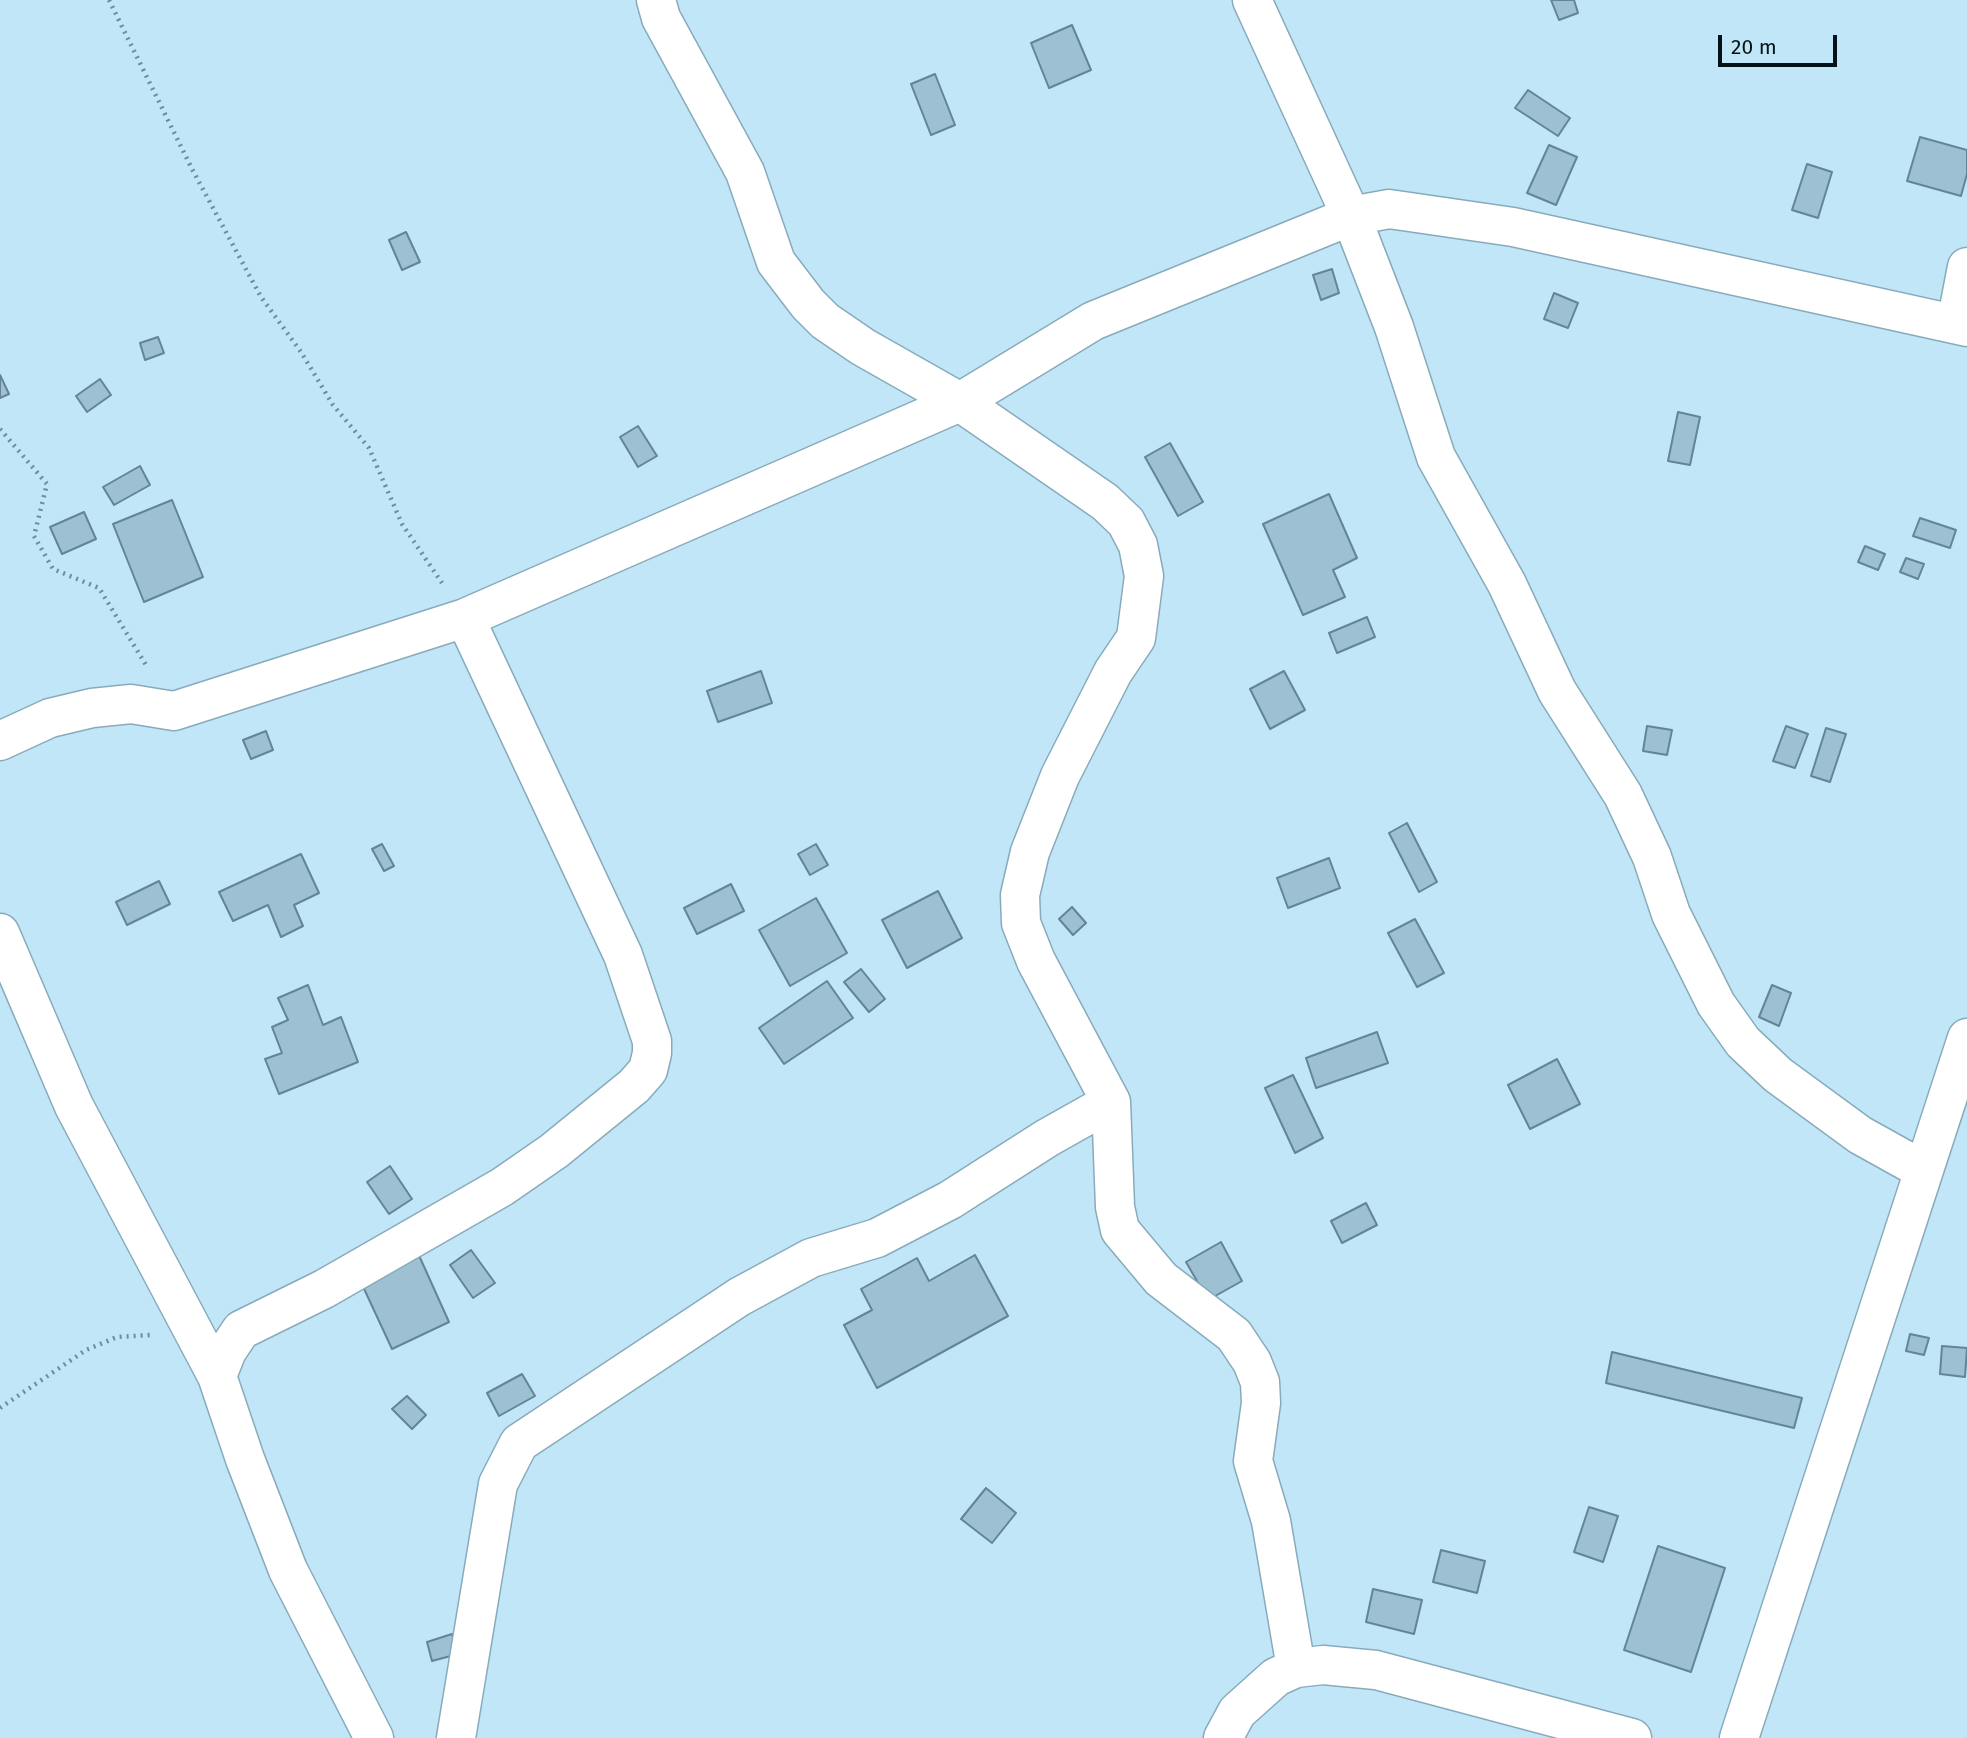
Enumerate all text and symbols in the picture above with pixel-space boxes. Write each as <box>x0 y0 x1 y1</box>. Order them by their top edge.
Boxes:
scale bar <box>1722 21 1841 65</box>
text: 20 m <box>1731 34 1777 60</box>

